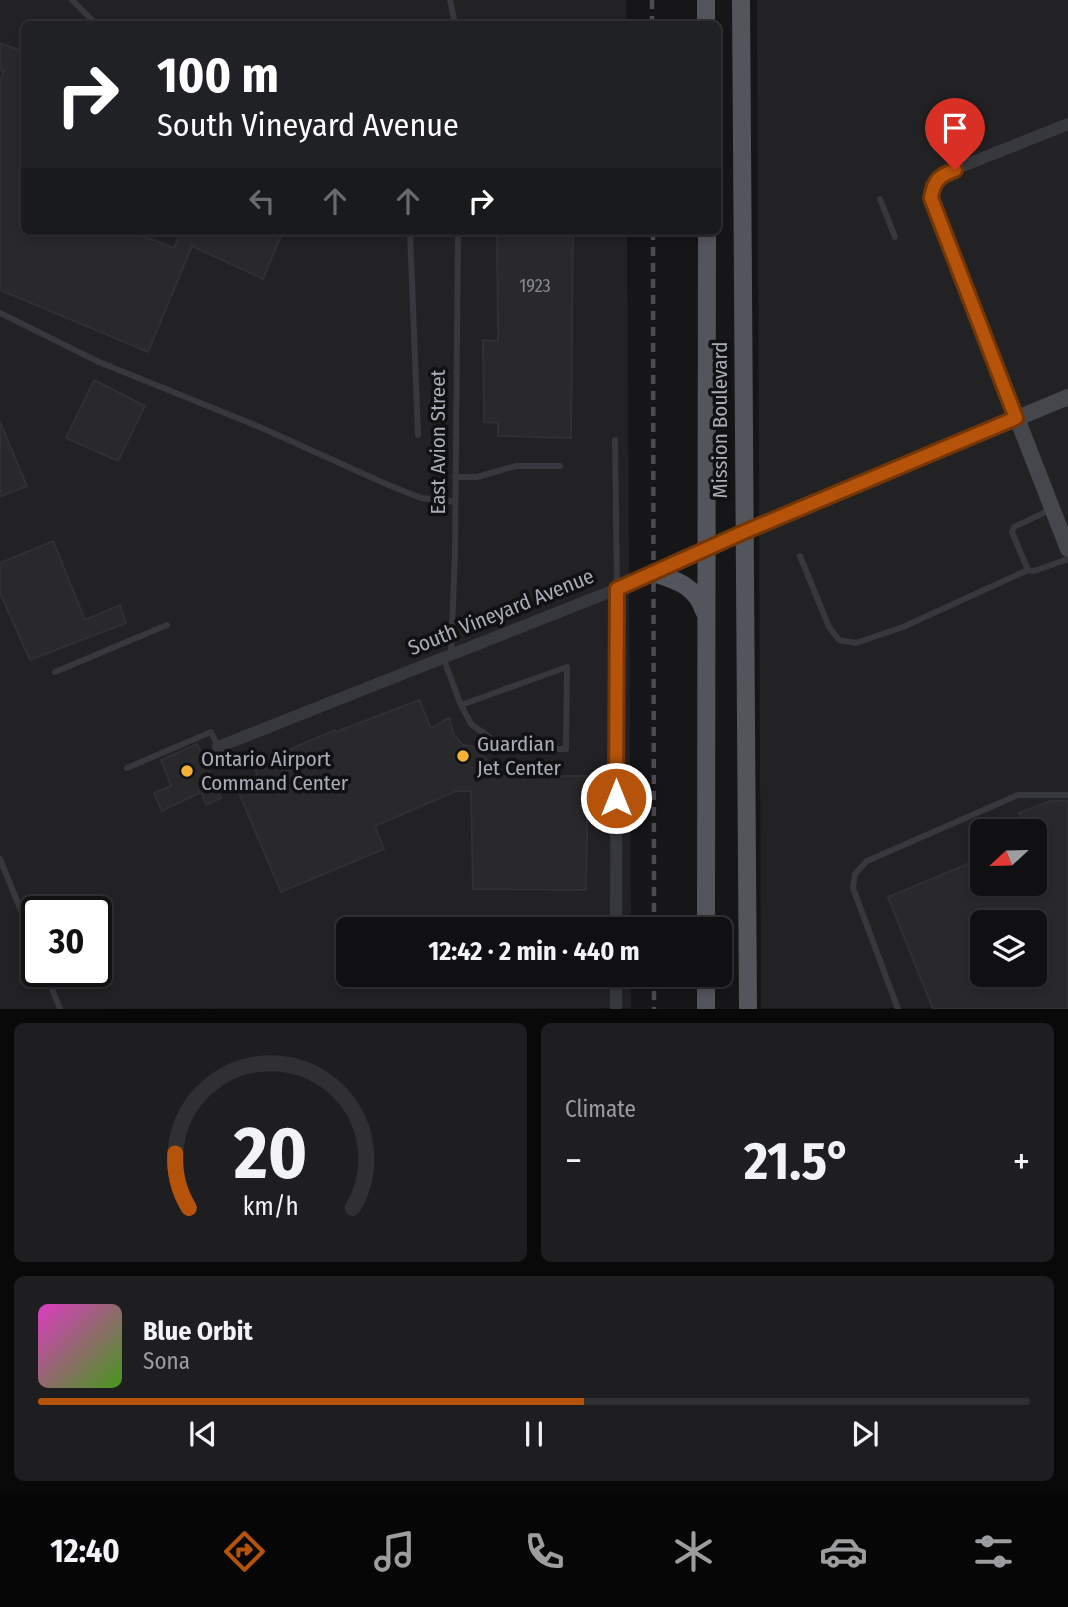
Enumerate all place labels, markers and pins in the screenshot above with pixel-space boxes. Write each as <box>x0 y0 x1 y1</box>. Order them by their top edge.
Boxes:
pin <box>925 98 985 170</box>
place label: Guardian Jet Center <box>477 731 562 781</box>
place label: Ontario Airport Command Center <box>201 746 349 796</box>
marker: Guardian Jet Center <box>455 748 471 764</box>
marker: Ontario Airport Command Center <box>179 763 195 779</box>

